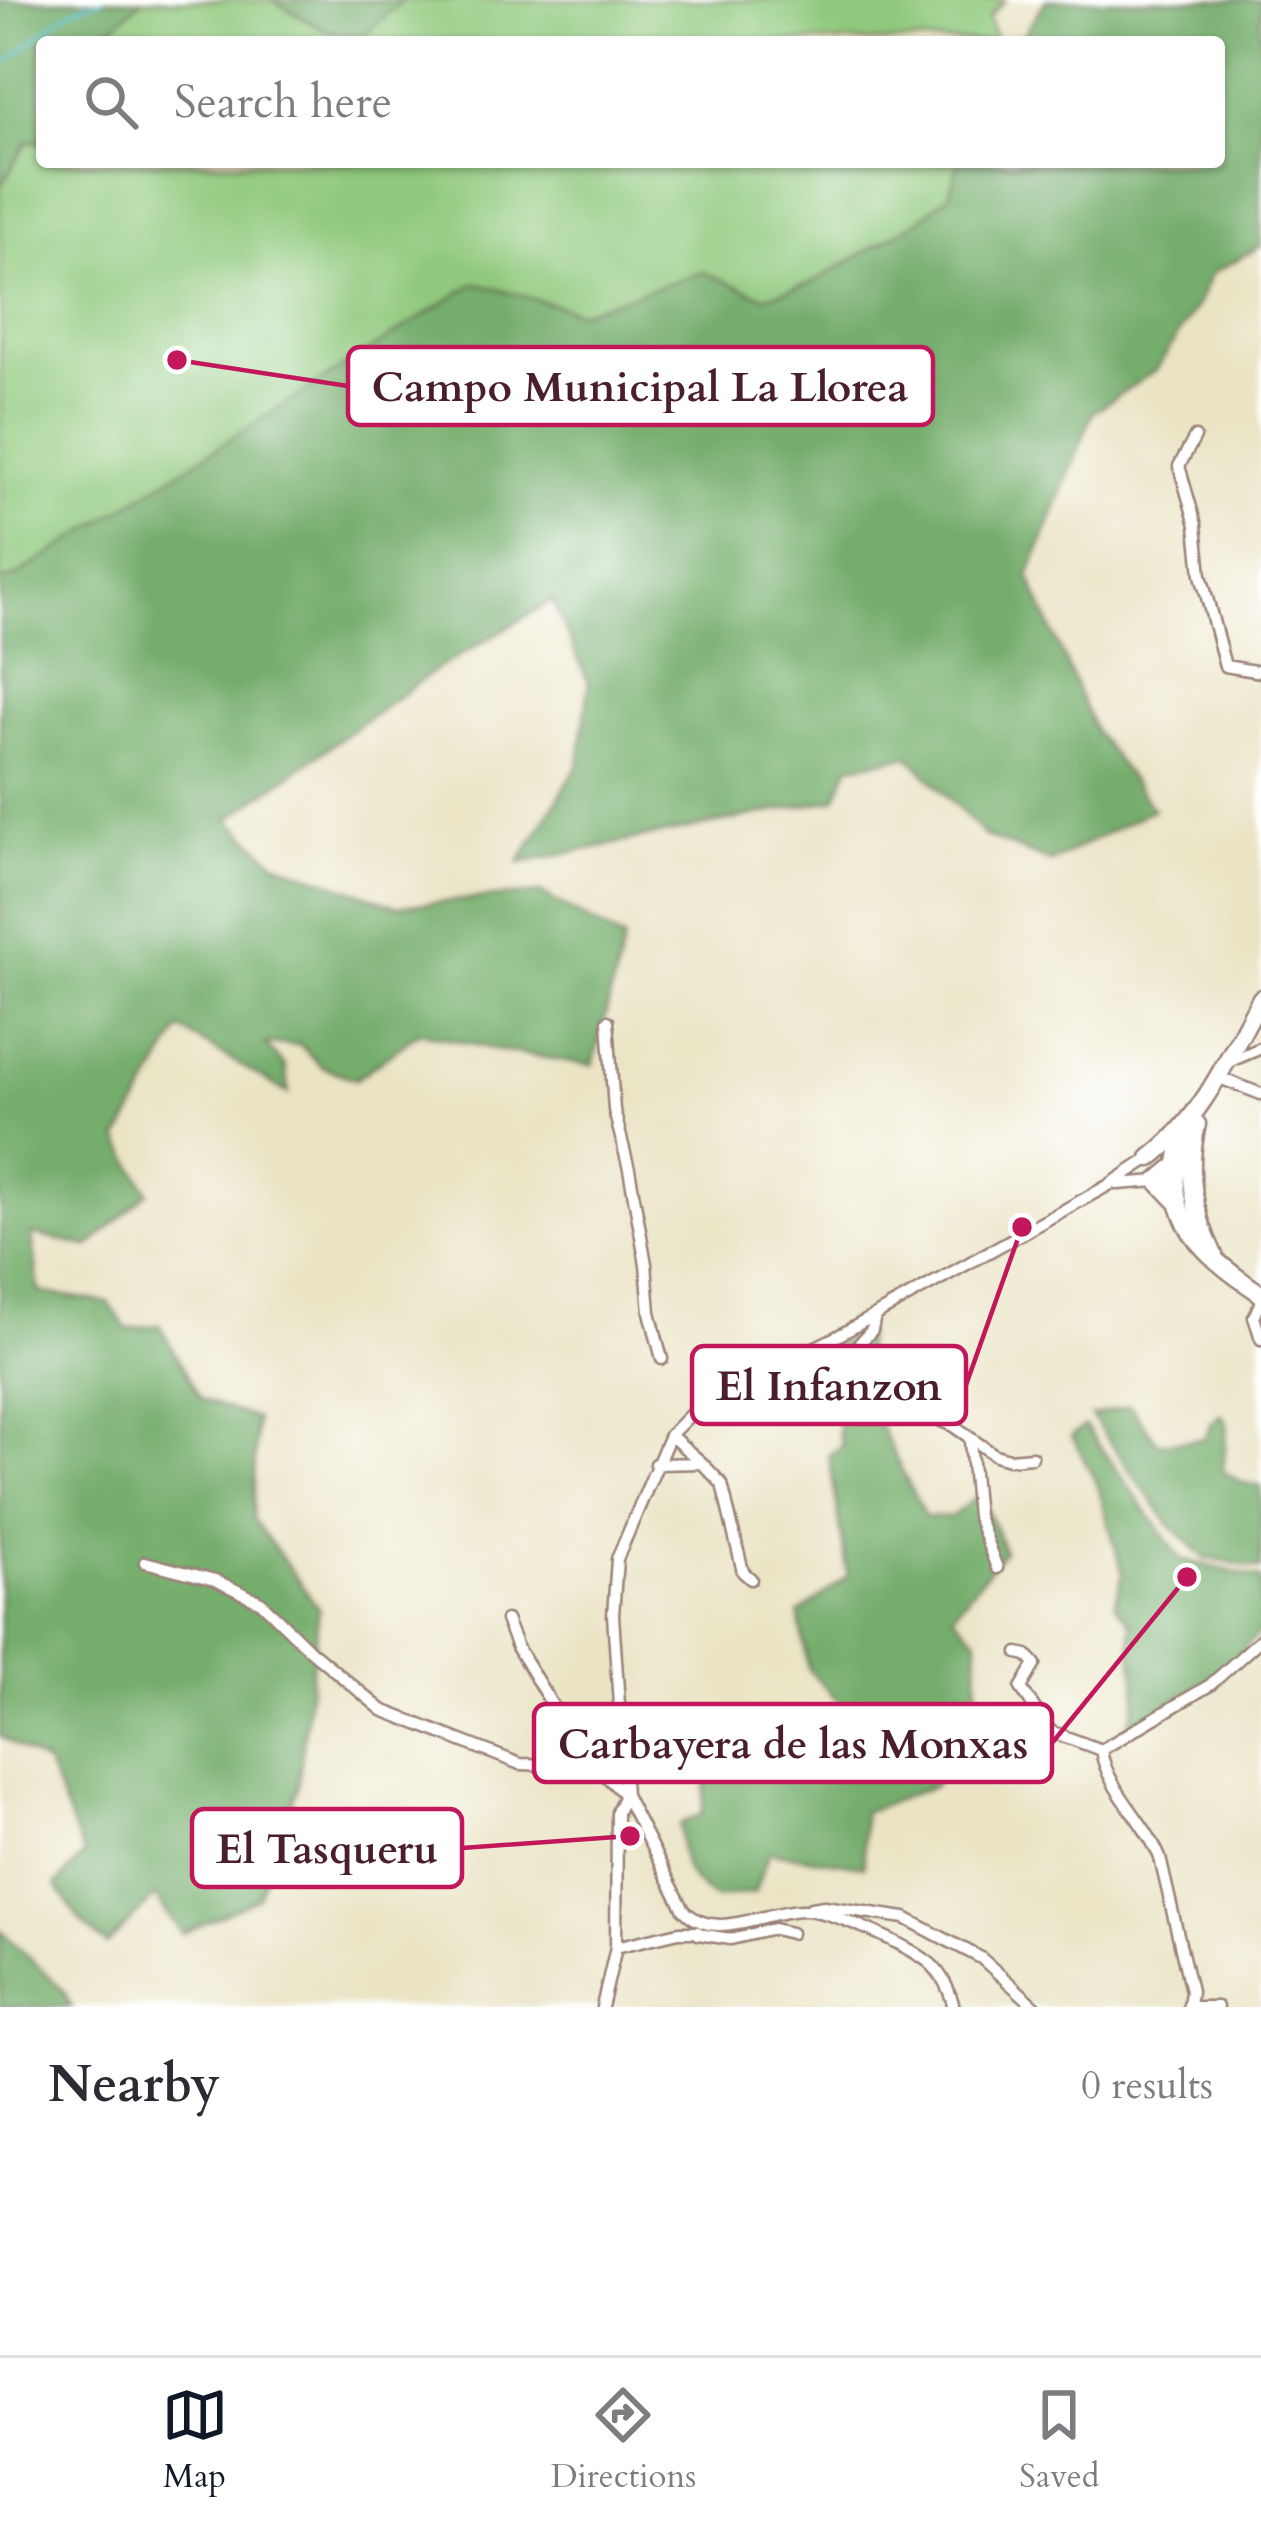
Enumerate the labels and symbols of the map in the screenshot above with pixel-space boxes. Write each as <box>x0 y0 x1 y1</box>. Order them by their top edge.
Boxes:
callout: Campo Municipal La Llorea <box>348 347 933 425</box>
text: Campo Municipal La Llorea <box>372 359 909 416</box>
callout: El Infanzon <box>692 1346 966 1424</box>
text: El Infanzon <box>716 1358 942 1415</box>
callout: Carbayera de las Monxas <box>534 1704 1052 1782</box>
text: Carbayera de las Monxas <box>558 1716 1028 1773</box>
callout: El Tasqueru <box>192 1809 462 1887</box>
text: El Tasqueru <box>216 1821 438 1878</box>

